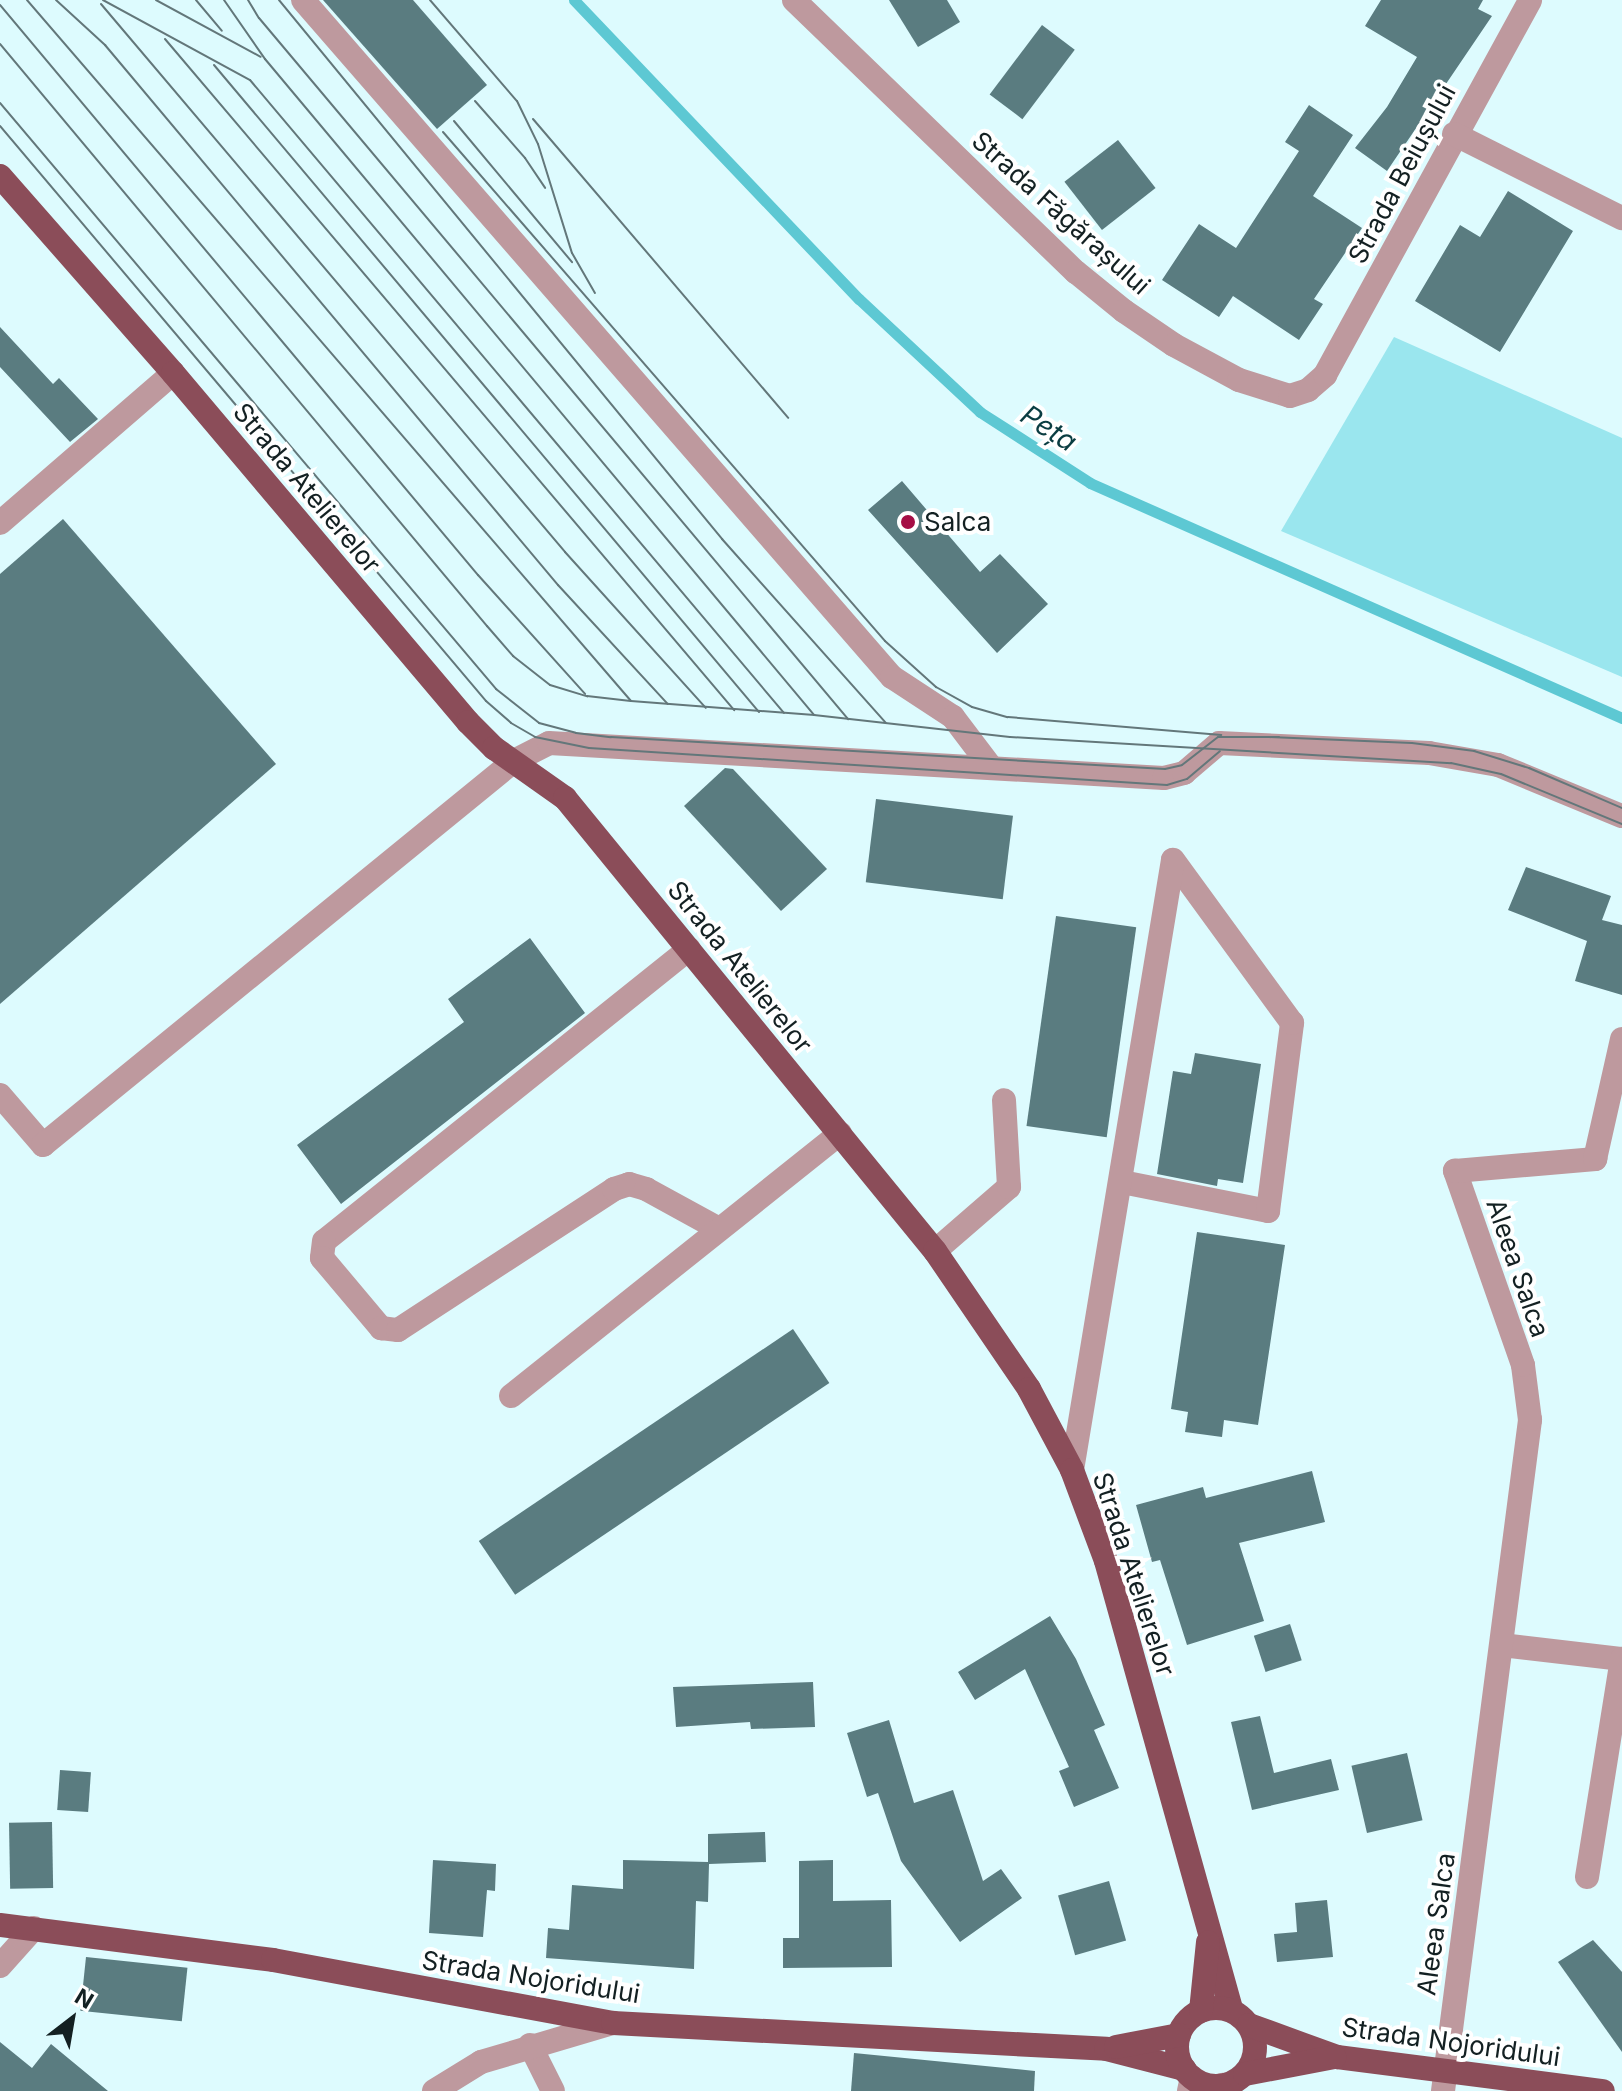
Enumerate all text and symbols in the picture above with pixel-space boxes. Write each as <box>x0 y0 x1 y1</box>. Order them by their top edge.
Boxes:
street label: Strada Beiușului <box>1342 79 1462 269</box>
street label: Strada Făgărașului <box>966 125 1156 301</box>
street label: Strada Atelierelor <box>227 397 387 579</box>
water label: Peța <box>1015 398 1083 458</box>
place label: Salca <box>924 506 991 538</box>
marker: Salca <box>899 513 917 531</box>
street label: Strada Atelierelor <box>661 875 819 1059</box>
street label: Aleea Salca <box>1480 1195 1556 1341</box>
street label: Strada Atelierelor <box>1086 1468 1182 1680</box>
street label: Aleea Salca <box>1411 1851 1461 1997</box>
street label: Strada Nojoridului <box>420 1944 642 2010</box>
north arrow <box>32 1979 112 2059</box>
text: N <box>70 1983 98 2014</box>
street label: Strada Nojoridului <box>1340 2011 1562 2073</box>

